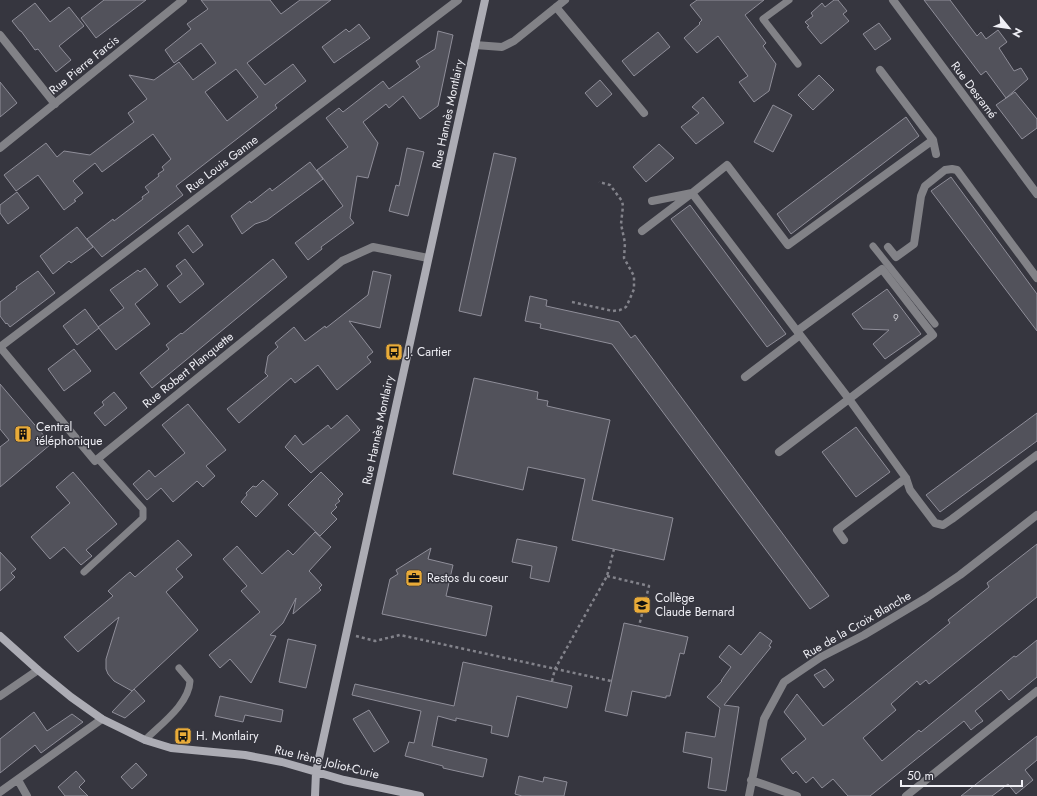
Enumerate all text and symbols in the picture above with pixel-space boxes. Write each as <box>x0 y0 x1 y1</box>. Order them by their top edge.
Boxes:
north arrow <box>989 8 1029 48</box>
text: N <box>1009 25 1027 41</box>
street label: Rue Pierre Farcis <box>45 31 123 99</box>
street label: Rue Hannès Montlairy <box>428 57 469 170</box>
street label: Rue Desramé <box>947 58 1001 122</box>
street label: Rue Louis Ganne <box>182 131 262 197</box>
house number: 9 <box>893 310 899 325</box>
street label: Rue Robert Planquette <box>139 328 237 412</box>
bus stop icon: J. Cartier <box>384 342 404 362</box>
place label: J. Cartier <box>405 343 452 361</box>
street label: Rue Hannès Montlairy <box>358 373 399 486</box>
place label: Central téléphonique <box>36 418 102 450</box>
building icon: Central téléphonique <box>13 424 33 444</box>
office icon: Restos du coeur <box>404 568 424 588</box>
place label: Restos du coeur <box>427 569 509 587</box>
street label: Rue de la Croix Blanche <box>800 587 914 663</box>
place label: Collège Claude Bernard <box>655 589 735 621</box>
school or university icon: Collège Claude Bernard <box>632 595 652 615</box>
bus stop icon: H. Montlairy <box>173 726 193 746</box>
place label: H. Montlairy <box>196 727 259 745</box>
street label: Rue Irène Joliot-Curie <box>273 740 381 784</box>
scale bar <box>901 762 1022 788</box>
text: 50 m <box>907 767 934 785</box>

